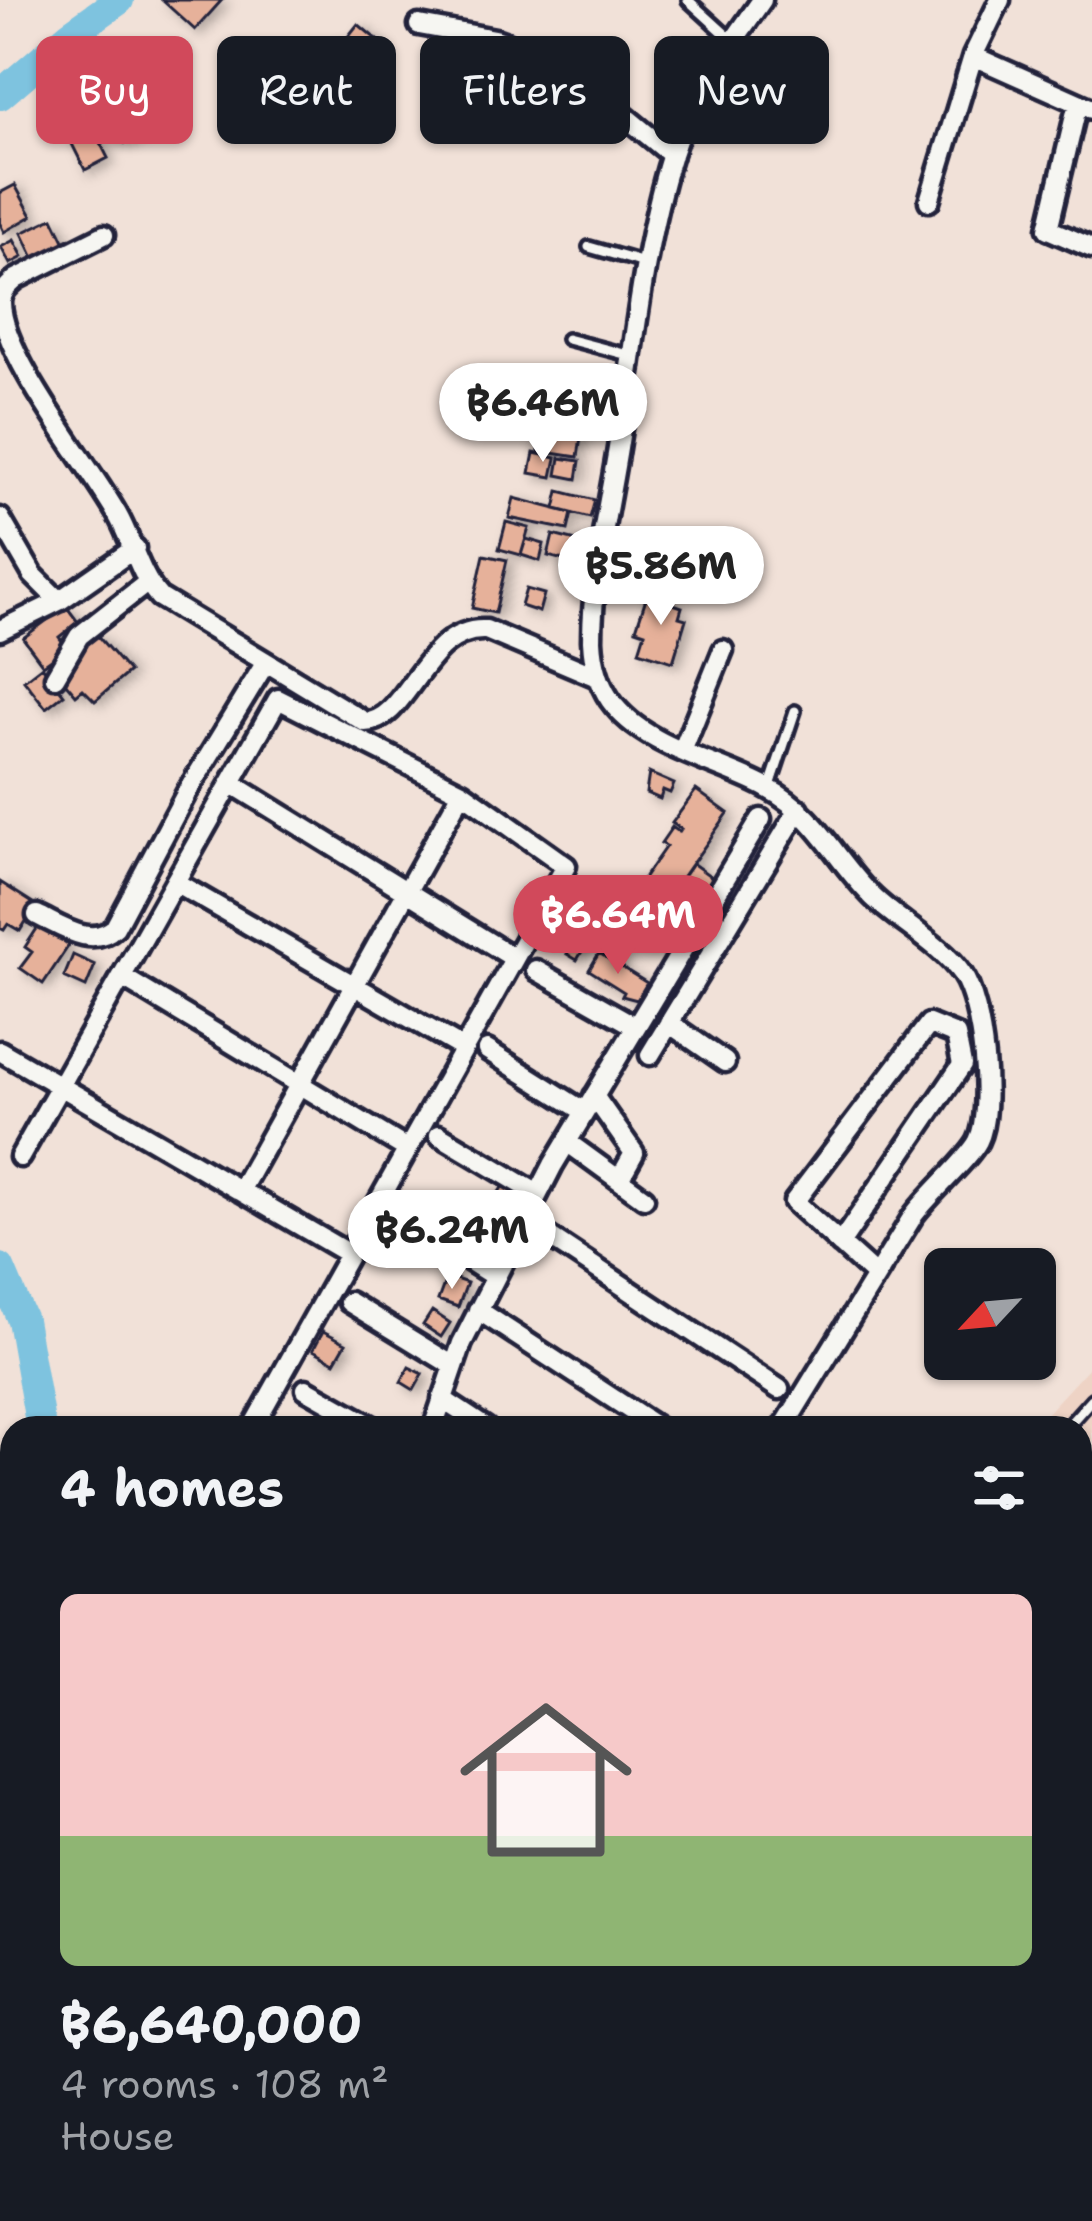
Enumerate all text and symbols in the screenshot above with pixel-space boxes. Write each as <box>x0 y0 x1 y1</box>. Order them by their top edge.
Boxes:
chip: Buy <box>36 36 193 144</box>
chip: Rent <box>217 36 396 144</box>
chip: Filters <box>420 36 630 144</box>
chip: New <box>654 36 829 144</box>
pin: ฿6.46M <box>445 363 641 465</box>
text: ฿6.46M <box>466 376 620 428</box>
pin: ฿5.86M <box>563 526 759 628</box>
text: ฿5.86M <box>585 539 737 591</box>
pin: ฿6.64M <box>520 875 716 977</box>
text: ฿6.64M <box>540 888 696 940</box>
pin: ฿6.24M <box>354 1190 550 1292</box>
text: ฿6.24M <box>375 1203 529 1255</box>
north arrow <box>924 1248 1056 1380</box>
map controls <box>924 1248 1056 1380</box>
text: 4 homes <box>60 1454 284 1522</box>
icon: filters <box>966 1455 1032 1521</box>
icon: home <box>438 1672 654 1888</box>
text: ฿6,640,000 <box>60 1990 362 2058</box>
text: 4 rooms · 108 m² <box>60 2058 389 2110</box>
text: House <box>60 2110 175 2162</box>

